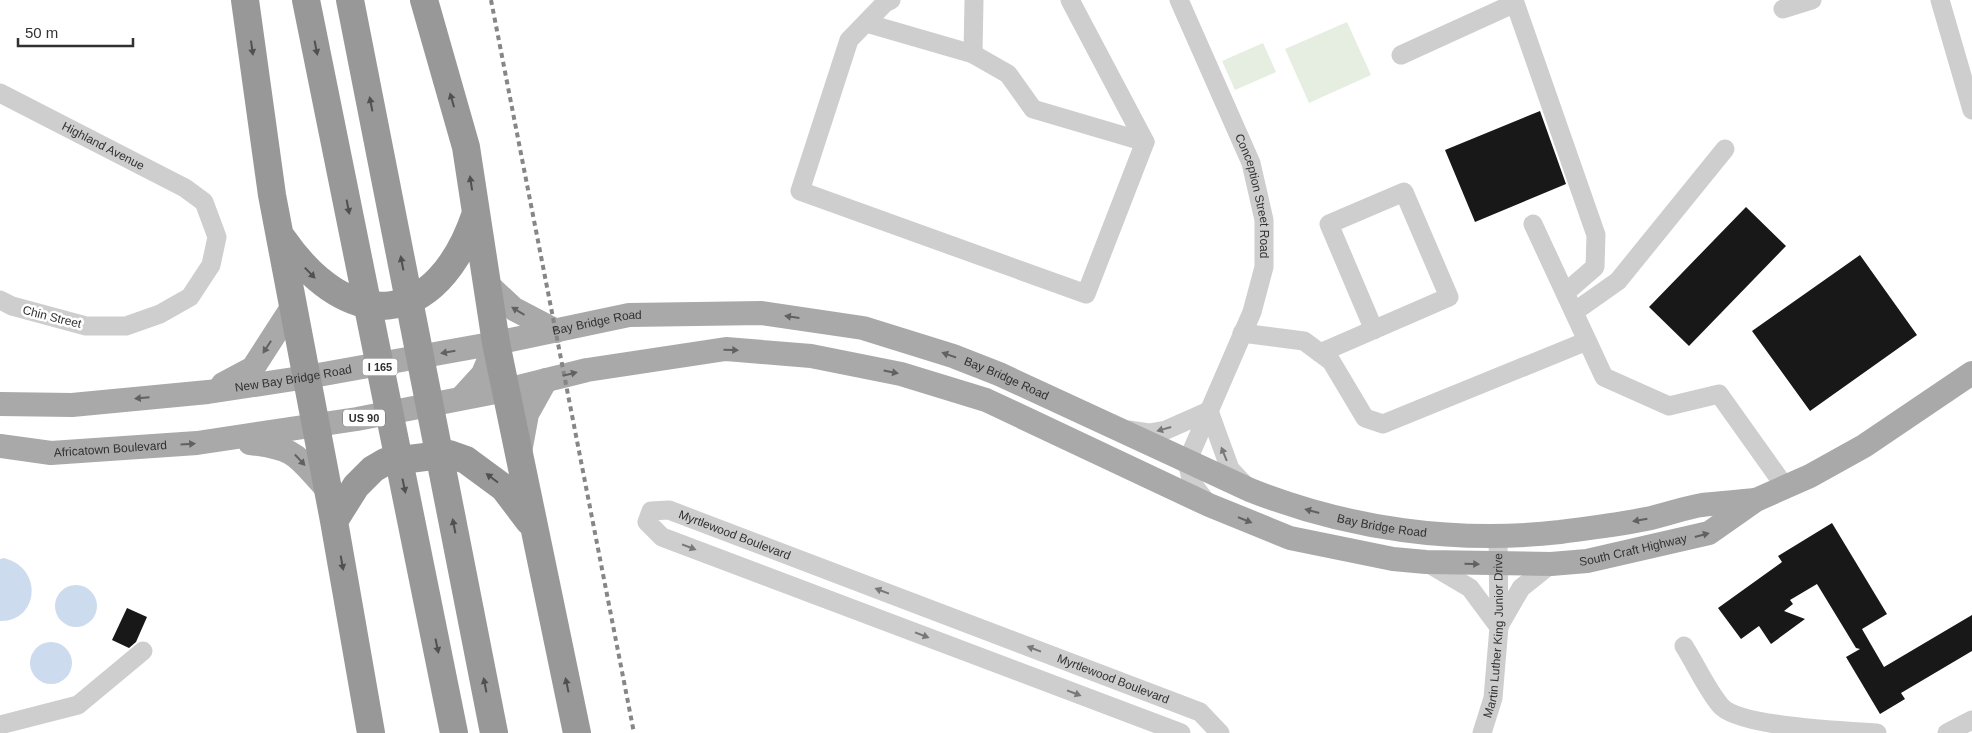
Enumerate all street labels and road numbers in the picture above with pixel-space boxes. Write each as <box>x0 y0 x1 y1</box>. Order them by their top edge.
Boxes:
street label: Highland Avenue <box>60 119 147 173</box>
street label: Conception Street Road <box>1232 131 1272 258</box>
street label: Chin Street <box>21 303 83 331</box>
street label: Bay Bridge Road <box>551 308 642 338</box>
street label: Bay Bridge Road <box>962 354 1051 403</box>
road number: I 165 <box>362 358 398 376</box>
street label: New Bay Bridge Road <box>234 362 353 395</box>
road number: US 90 <box>343 409 385 426</box>
street label: Africatown Boulevard <box>53 438 168 460</box>
street label: Myrtlewood Boulevard <box>677 507 793 563</box>
street label: Bay Bridge Road <box>1336 511 1427 540</box>
street label: South Craft Highway <box>1579 531 1688 569</box>
street label: Martin Luther King Junior Drive <box>1480 553 1506 720</box>
street label: Myrtlewood Boulevard <box>1055 651 1171 707</box>

